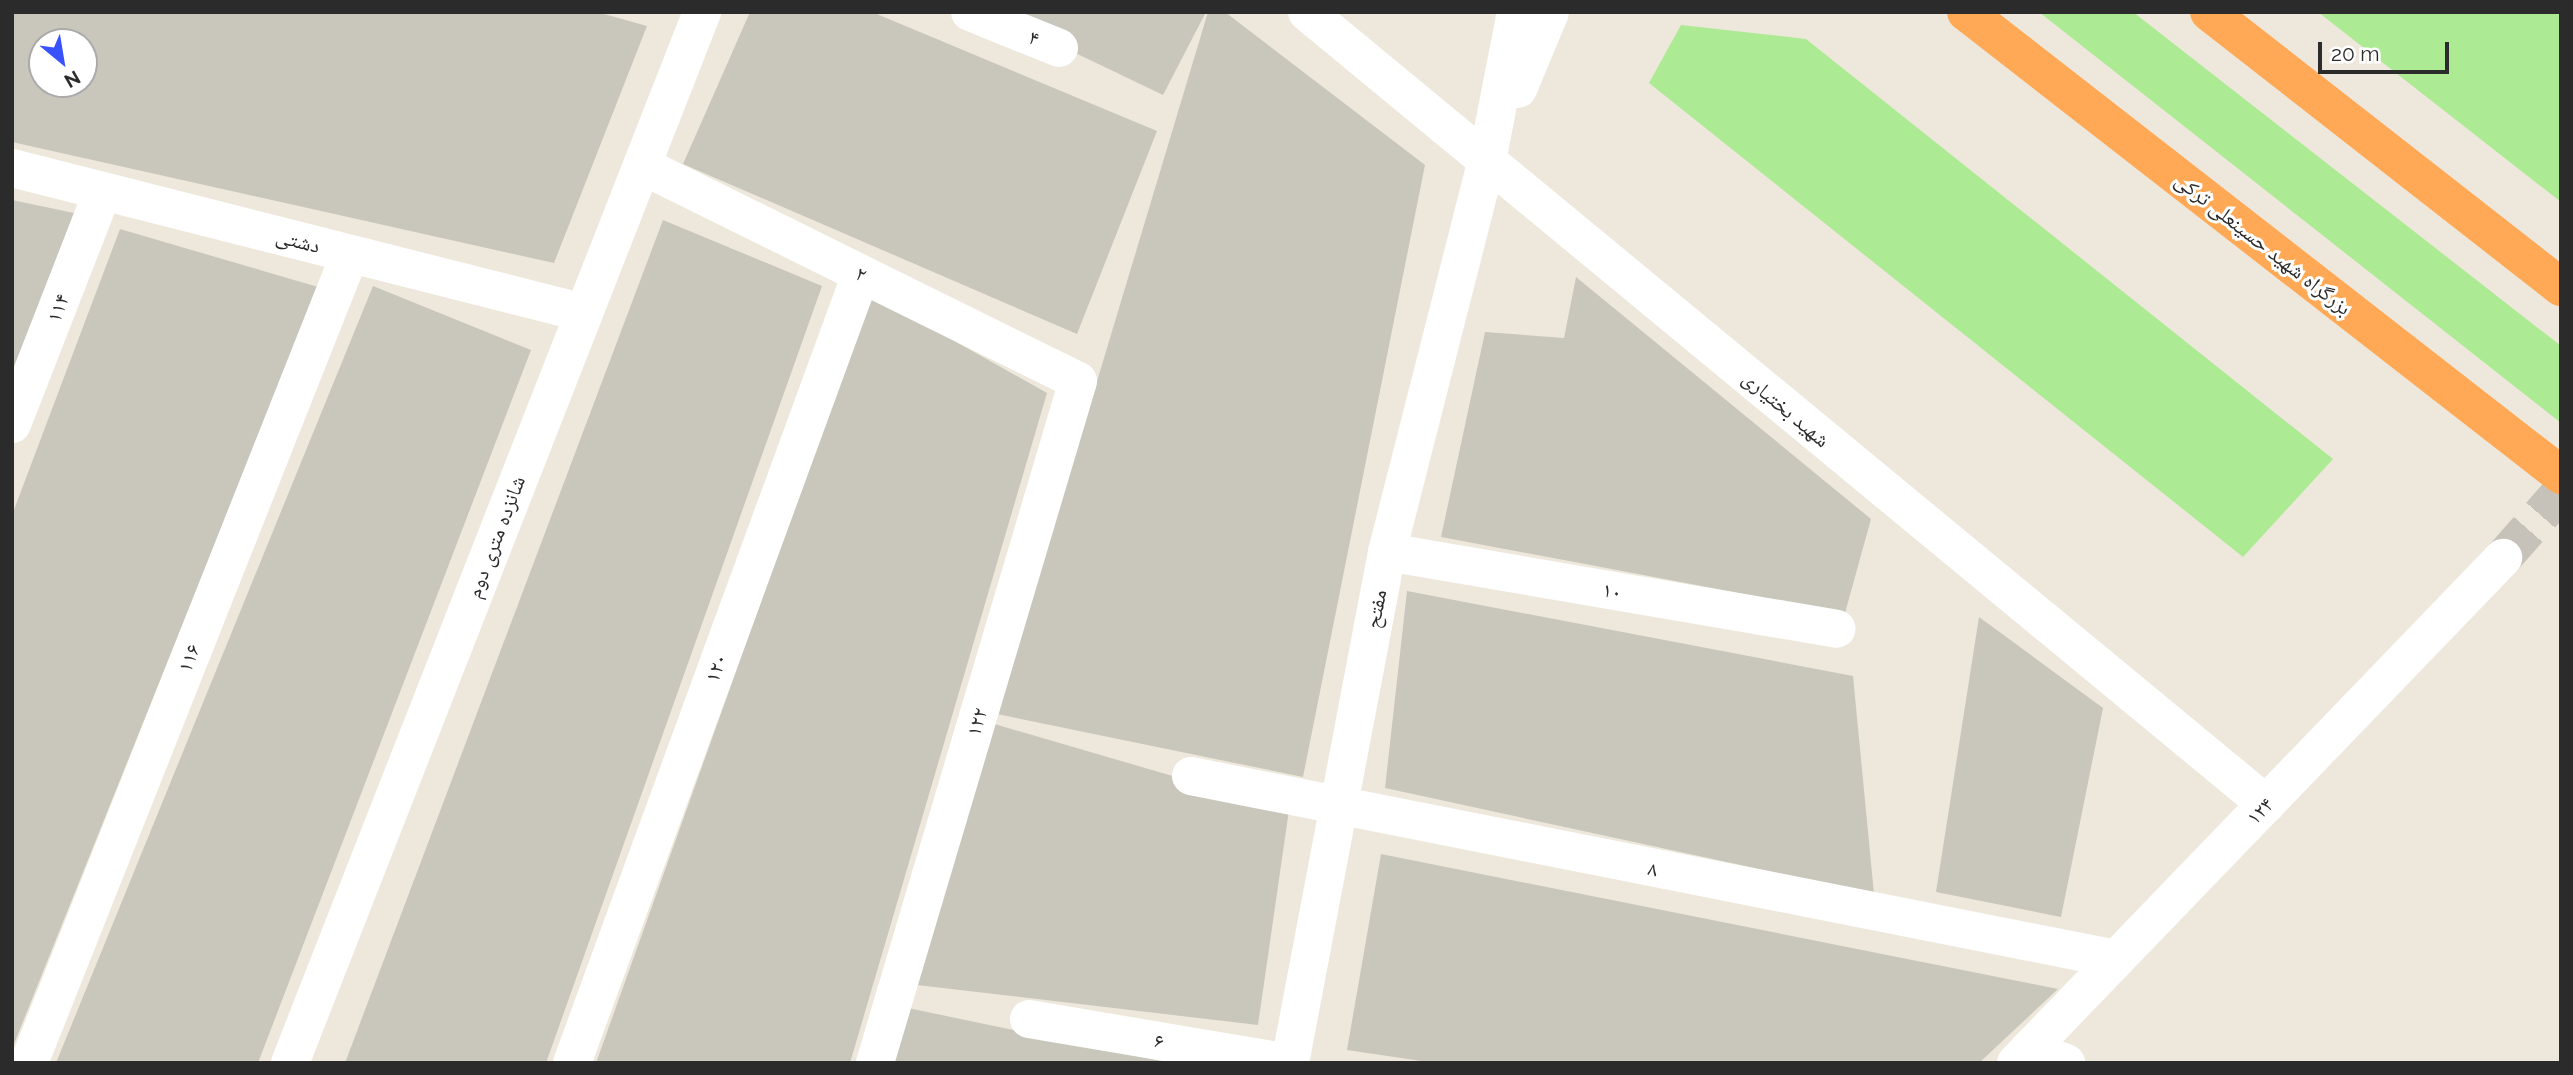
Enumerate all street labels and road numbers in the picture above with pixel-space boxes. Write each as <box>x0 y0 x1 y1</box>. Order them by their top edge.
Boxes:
street label: ۴ <box>1025 25 1043 51</box>
street label: بزرگراه شهید حسینعلی ترکی <box>2170 167 2356 321</box>
street label: دشتی <box>273 223 323 259</box>
street label: ۲ <box>851 261 871 287</box>
street label: ۱۱۴ <box>41 290 75 326</box>
street label: شهید بختیاری <box>1737 365 1835 453</box>
street label: شانزده متری دوم <box>461 472 531 602</box>
street label: ۱۰ <box>1601 577 1623 605</box>
street label: مفتح <box>1360 587 1392 631</box>
street label: ۱۱۶ <box>172 640 206 676</box>
street label: ۱۲۰ <box>699 650 733 686</box>
street label: ۱۲۲ <box>961 705 993 739</box>
street label: ۱۲۴ <box>2241 792 2279 830</box>
street label: ۸ <box>1646 856 1660 882</box>
street label: ۶ <box>1152 1028 1166 1054</box>

